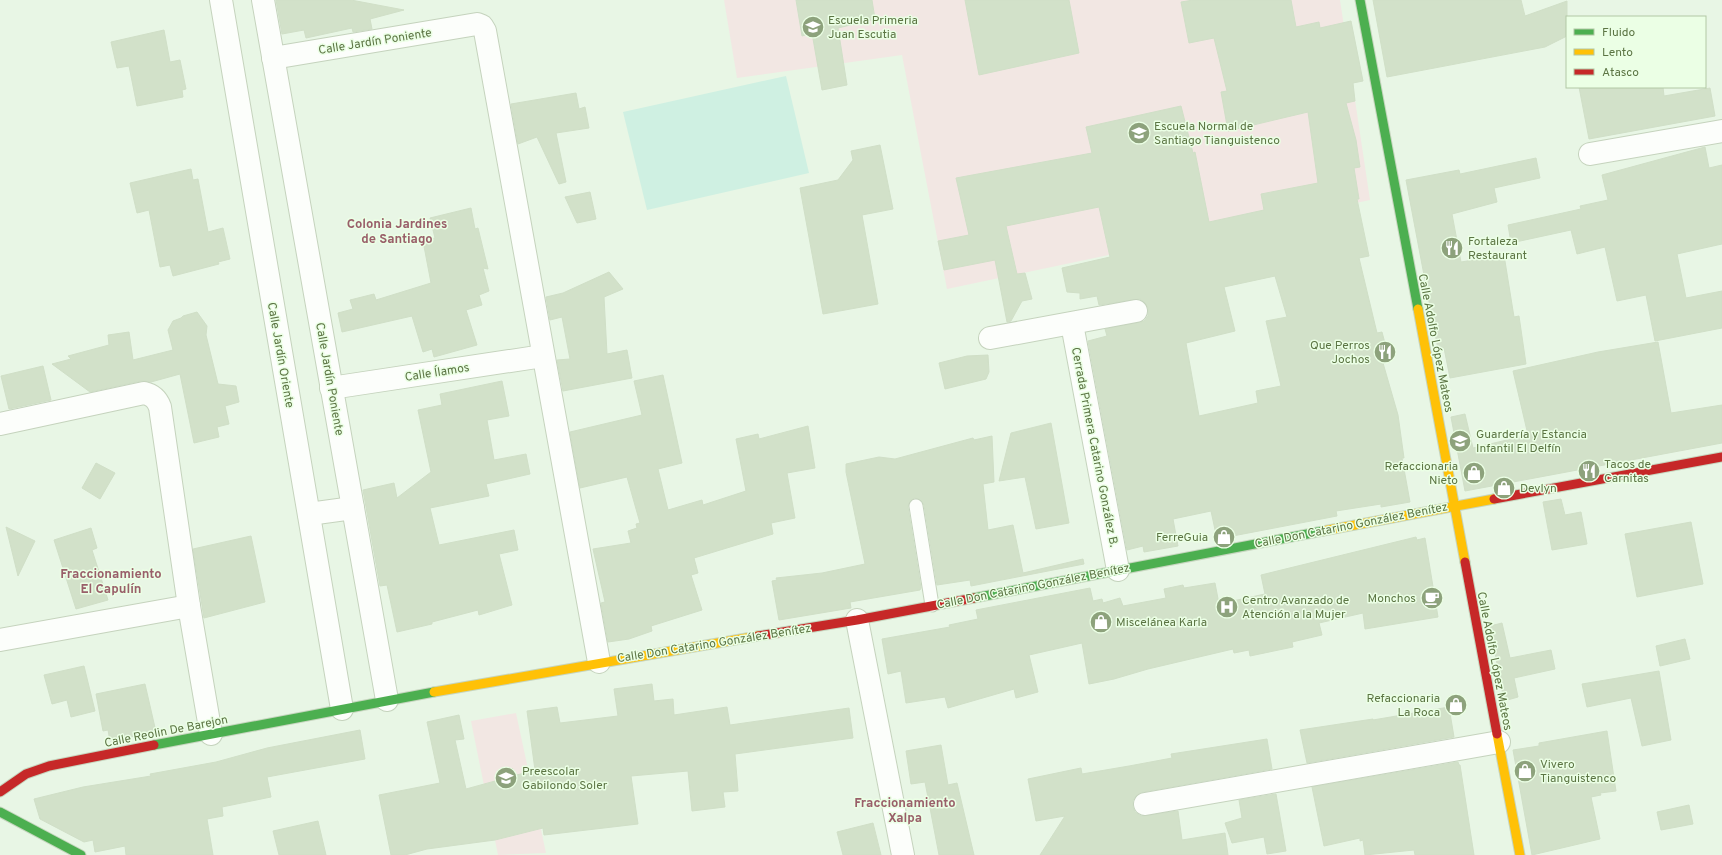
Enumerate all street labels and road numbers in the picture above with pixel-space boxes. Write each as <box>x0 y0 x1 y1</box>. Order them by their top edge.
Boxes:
street label: Calle Jardín Poniente <box>317 25 433 59</box>
street label: Calle Adolfo López Mateos <box>1414 272 1456 414</box>
street label: Calle Jardín Oriente <box>263 301 297 409</box>
street label: Calle Jardín Poniente <box>311 321 347 437</box>
street label: Cerrada Primera Catarino González B. <box>1067 346 1121 549</box>
street label: Calle Ílamos <box>404 360 471 386</box>
street label: Calle Don Catarino González Benítez <box>1253 499 1449 553</box>
street label: Calle Don Catarino González Benítez <box>935 560 1131 614</box>
street label: Calle Adolfo López Mateos <box>1473 590 1515 732</box>
street label: Calle Don Catarino González Benítez <box>616 621 812 667</box>
street label: Calle Reolin De Barejon <box>103 712 229 752</box>

